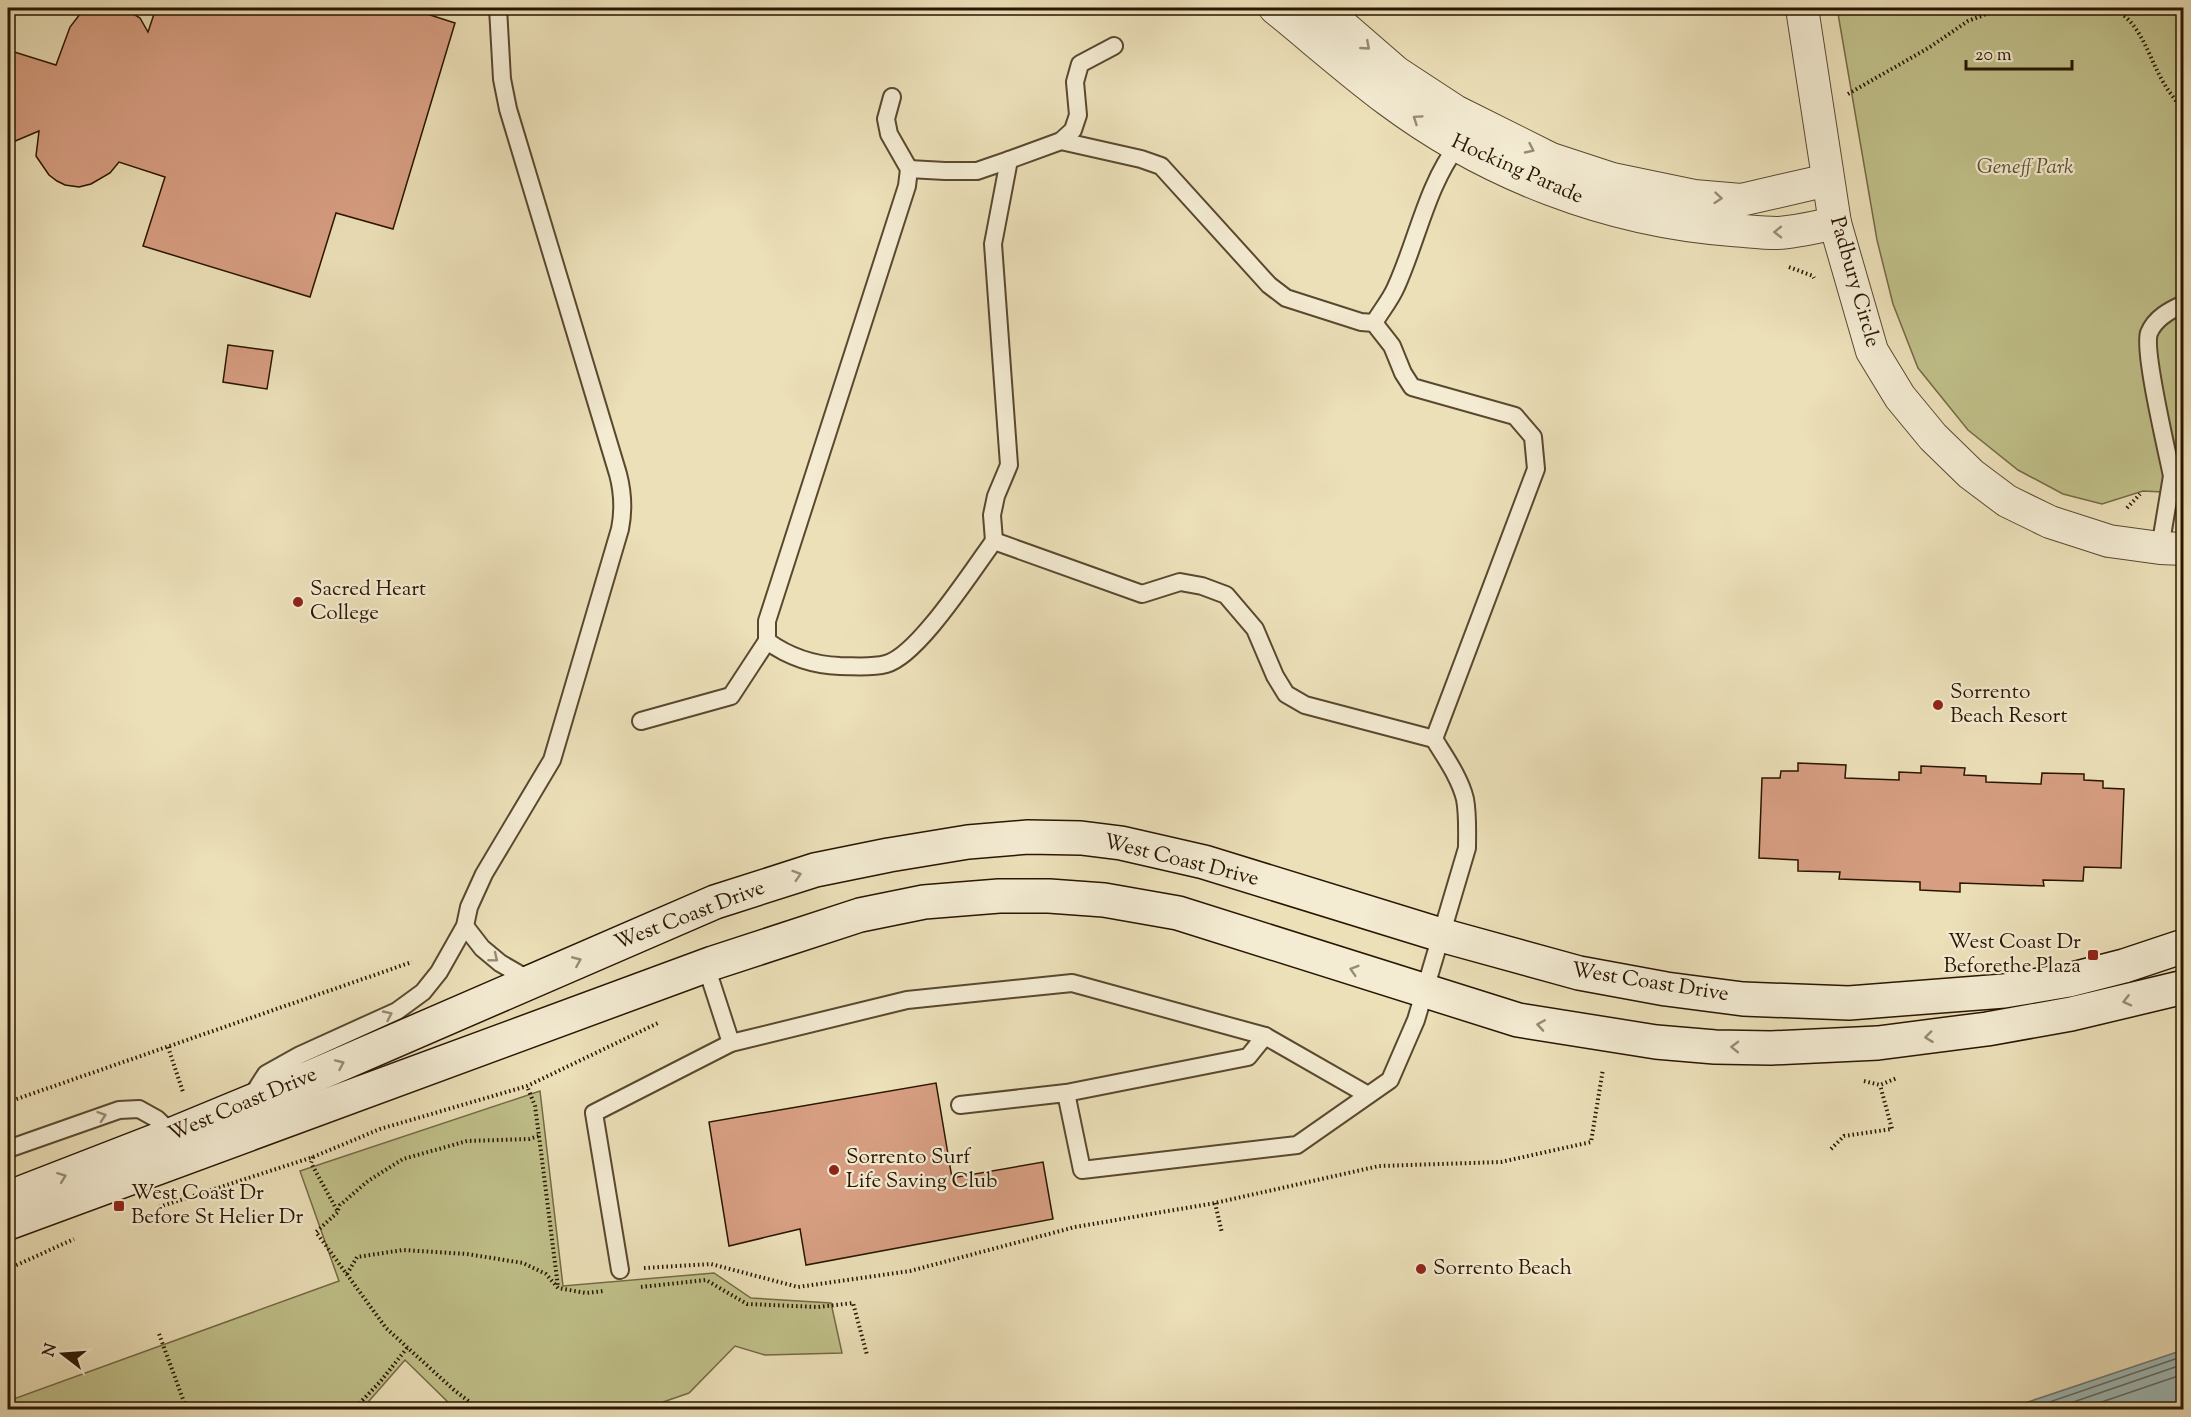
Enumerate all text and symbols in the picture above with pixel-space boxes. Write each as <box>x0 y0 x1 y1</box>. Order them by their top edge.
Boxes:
scale bar <box>1966 33 2072 71</box>
one-way arrow <box>1359 39 1370 50</box>
text: 20 m <box>1975 43 2012 69</box>
one-way arrow <box>1413 115 1424 126</box>
street label: Hocking Parade <box>1446 128 1588 212</box>
one-way arrow <box>1524 142 1535 154</box>
park label: Geneff Park <box>1977 153 2074 183</box>
one-way arrow <box>1713 191 1723 204</box>
street label: Padbury Circle <box>1821 213 1887 351</box>
one-way arrow <box>1773 226 1782 238</box>
place label: Sacred Heart College <box>310 575 426 629</box>
marker: Sacred Heart College <box>291 595 305 609</box>
place label: Sorrento Beach Resort <box>1950 678 2068 732</box>
marker: Sorrento Beach Resort <box>1931 698 1945 712</box>
street label: West Coast Drive <box>1100 827 1262 895</box>
one-way arrow <box>791 870 802 883</box>
street label: West Coast Drive <box>610 874 770 958</box>
place label: West Coast Dr Beforethe Plaza <box>1944 928 2081 982</box>
marker: West Coast Dr Beforethe Plaza <box>2086 948 2100 962</box>
one-way arrow <box>487 951 498 962</box>
street label: West Coast Drive <box>1569 956 1731 1010</box>
one-way arrow <box>570 957 581 969</box>
one-way arrow <box>1349 965 1360 977</box>
one-way arrow <box>2122 993 2132 1006</box>
one-way arrow <box>382 1011 393 1023</box>
one-way arrow <box>1537 1019 1546 1031</box>
one-way arrow <box>1925 1030 1934 1042</box>
one-way arrow <box>1730 1041 1739 1053</box>
one-way arrow <box>334 1059 345 1071</box>
street label: West Coast Drive <box>164 1060 322 1150</box>
one-way arrow <box>97 1111 107 1124</box>
place label: Sorrento Surf Life Saving Club <box>846 1143 997 1197</box>
marker: Sorrento Surf Life Saving Club <box>827 1163 841 1177</box>
one-way arrow <box>56 1172 67 1184</box>
place label: West Coast Dr Before St Helier Dr <box>131 1179 303 1233</box>
marker: West Coast Dr Before St Helier Dr <box>112 1199 126 1213</box>
place label: Sorrento Beach <box>1433 1254 1572 1284</box>
marker: Sorrento Beach <box>1414 1262 1428 1276</box>
north arrow <box>33 1324 93 1384</box>
text: N <box>38 1341 64 1360</box>

